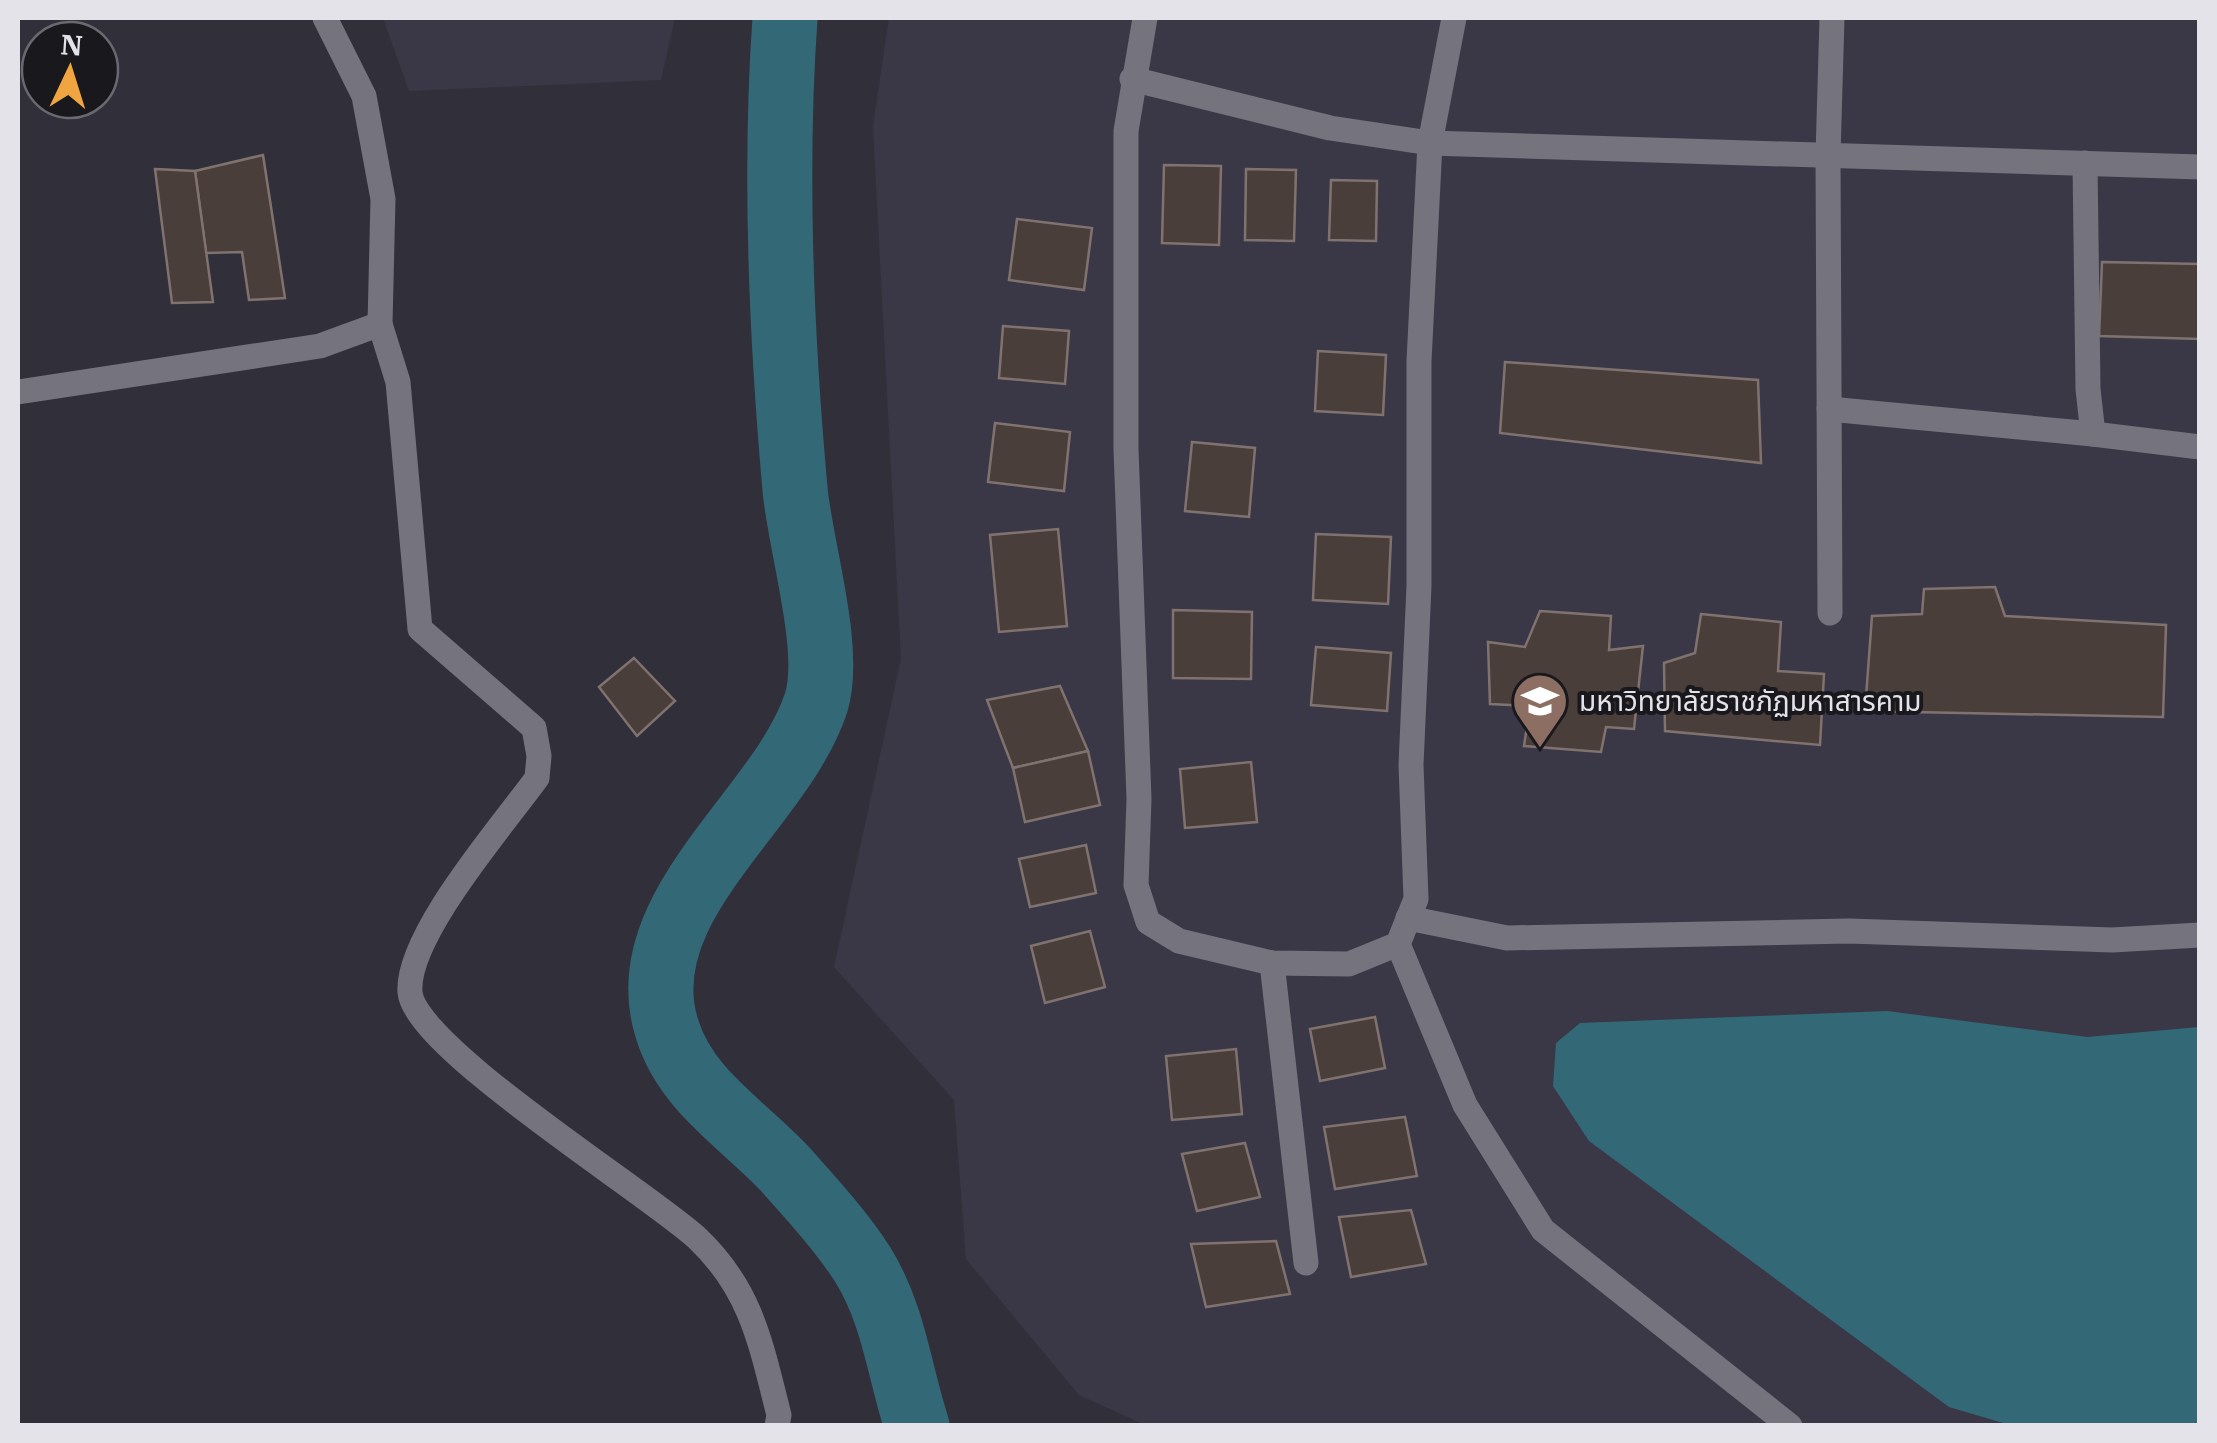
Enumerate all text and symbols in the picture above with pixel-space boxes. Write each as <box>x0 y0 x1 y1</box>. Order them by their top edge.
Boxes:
north arrow <box>20 20 120 120</box>
text: N <box>59 25 84 64</box>
school or university icon: มหาวิทยาลัยราชภัฏมหาสารคาม <box>1510 671 1570 750</box>
place label: มหาวิทยาลัยราชภัฏมหาสารคาม <box>1579 682 1921 719</box>

